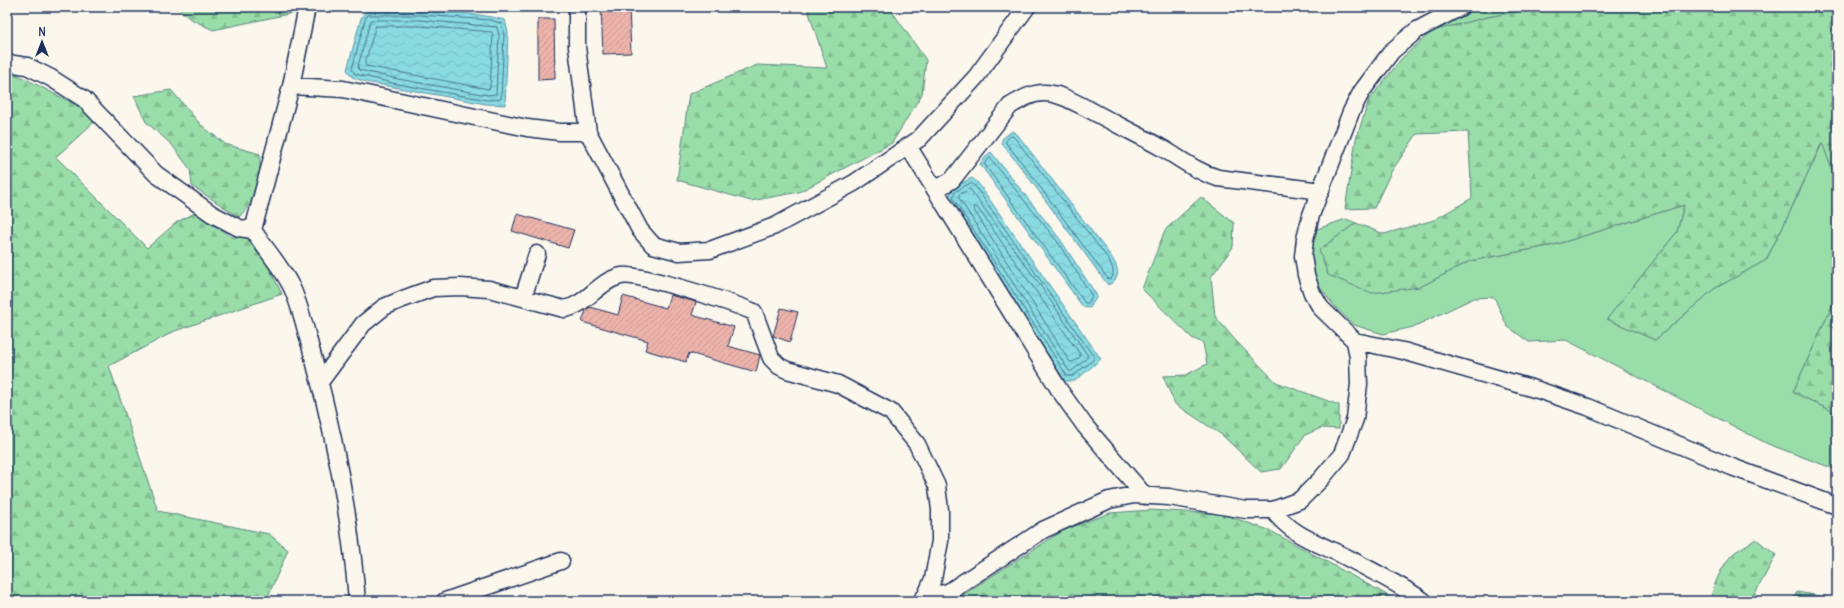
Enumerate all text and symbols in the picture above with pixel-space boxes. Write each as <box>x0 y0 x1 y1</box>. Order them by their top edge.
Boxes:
north arrow <box>22 22 62 62</box>
text: N <box>38 25 46 39</box>

